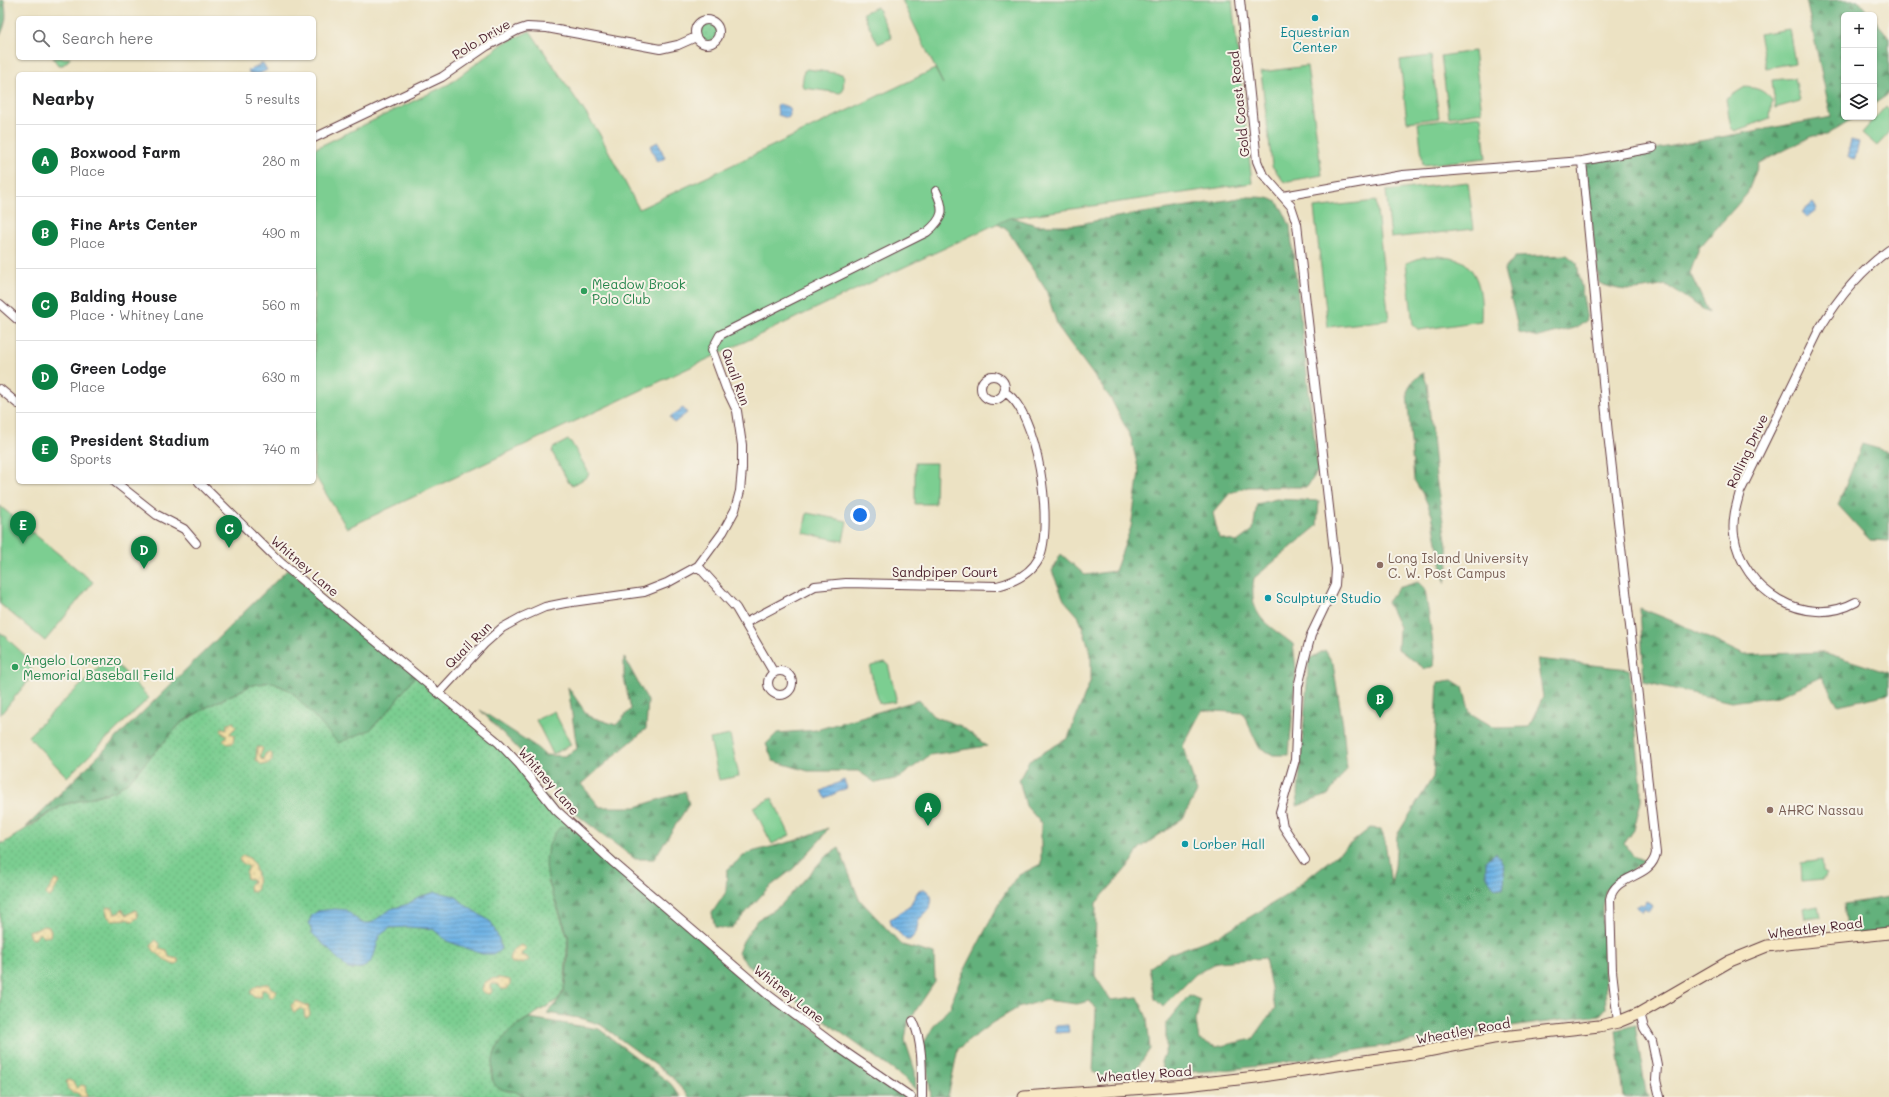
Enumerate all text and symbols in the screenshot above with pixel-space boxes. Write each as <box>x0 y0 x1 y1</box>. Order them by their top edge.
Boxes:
map controls <box>1841 12 1877 120</box>
button: + <box>1841 12 1877 48</box>
marker: Equestrian Center <box>1310 13 1320 23</box>
street label: Polo Drive <box>448 15 513 63</box>
search box <box>16 16 316 60</box>
place label: Equestrian Center <box>1281 23 1349 55</box>
icon: search <box>30 27 52 49</box>
text: Search here <box>62 28 153 48</box>
button: − <box>1841 48 1877 84</box>
street label: Gold Coast Road <box>1224 50 1253 158</box>
button: layers <box>1841 84 1877 120</box>
text: Nearby <box>32 87 94 109</box>
text: 5 results <box>245 90 300 107</box>
text: Boxwood Farm <box>70 142 180 162</box>
text: A <box>40 152 50 169</box>
text: 280 m <box>262 152 300 169</box>
text: Place <box>70 162 105 179</box>
text: Fine Arts Center <box>70 214 198 234</box>
text: B <box>41 224 49 241</box>
text: 490 m <box>262 224 300 241</box>
text: Place <box>70 234 105 251</box>
place label: Meadow Brook Polo Club <box>592 275 686 307</box>
text: Balding House <box>70 286 177 306</box>
marker: Meadow Brook Polo Club <box>579 286 589 296</box>
text: C <box>40 296 50 313</box>
text: 560 m <box>262 296 300 313</box>
text: Place · Whitney Lane <box>70 306 204 323</box>
street label: Quail Run <box>718 346 755 408</box>
text: Green Lodge <box>70 358 166 378</box>
text: D <box>40 368 50 385</box>
text: 630 m <box>262 368 300 385</box>
text: Place <box>70 378 105 395</box>
street label: Rolling Drive <box>1722 411 1771 491</box>
text: President Stadium <box>70 430 209 450</box>
text: E <box>41 440 49 457</box>
text: 740 m <box>263 440 300 457</box>
text: Sports <box>70 450 112 467</box>
your location <box>850 505 870 525</box>
pin: E <box>10 511 36 544</box>
pin: C <box>216 515 242 548</box>
street label: Whitney Lane <box>268 531 343 600</box>
pin: D <box>131 536 157 569</box>
place label: Long Island University C. W. Post Campus <box>1388 549 1529 581</box>
marker: Long Island University C. W. Post Campus <box>1375 560 1385 570</box>
street label: Sandpiper Court <box>892 563 998 580</box>
place label: Sculpture Studio <box>1276 589 1381 606</box>
marker: Sculpture Studio <box>1263 593 1273 603</box>
street label: Quail Run <box>441 618 495 672</box>
place label: Angelo Lorenzo Memorial Baseball Feild <box>23 651 174 683</box>
marker: Angelo Lorenzo Memorial Baseball Feild <box>10 662 20 672</box>
pin: B <box>1367 685 1393 718</box>
street label: Whitney Lane <box>515 743 584 818</box>
pin: A <box>915 793 941 826</box>
place label: AHRC Nassau <box>1778 801 1864 818</box>
marker: AHRC Nassau <box>1765 805 1775 815</box>
place label: Lorber Hall <box>1193 835 1265 852</box>
marker: Lorber Hall <box>1180 839 1190 849</box>
street label: Wheatley Road <box>1767 913 1863 942</box>
street label: Whitney Lane <box>751 961 828 1026</box>
street label: Wheatley Road <box>1415 1014 1511 1047</box>
street label: Wheatley Road <box>1096 1062 1192 1085</box>

